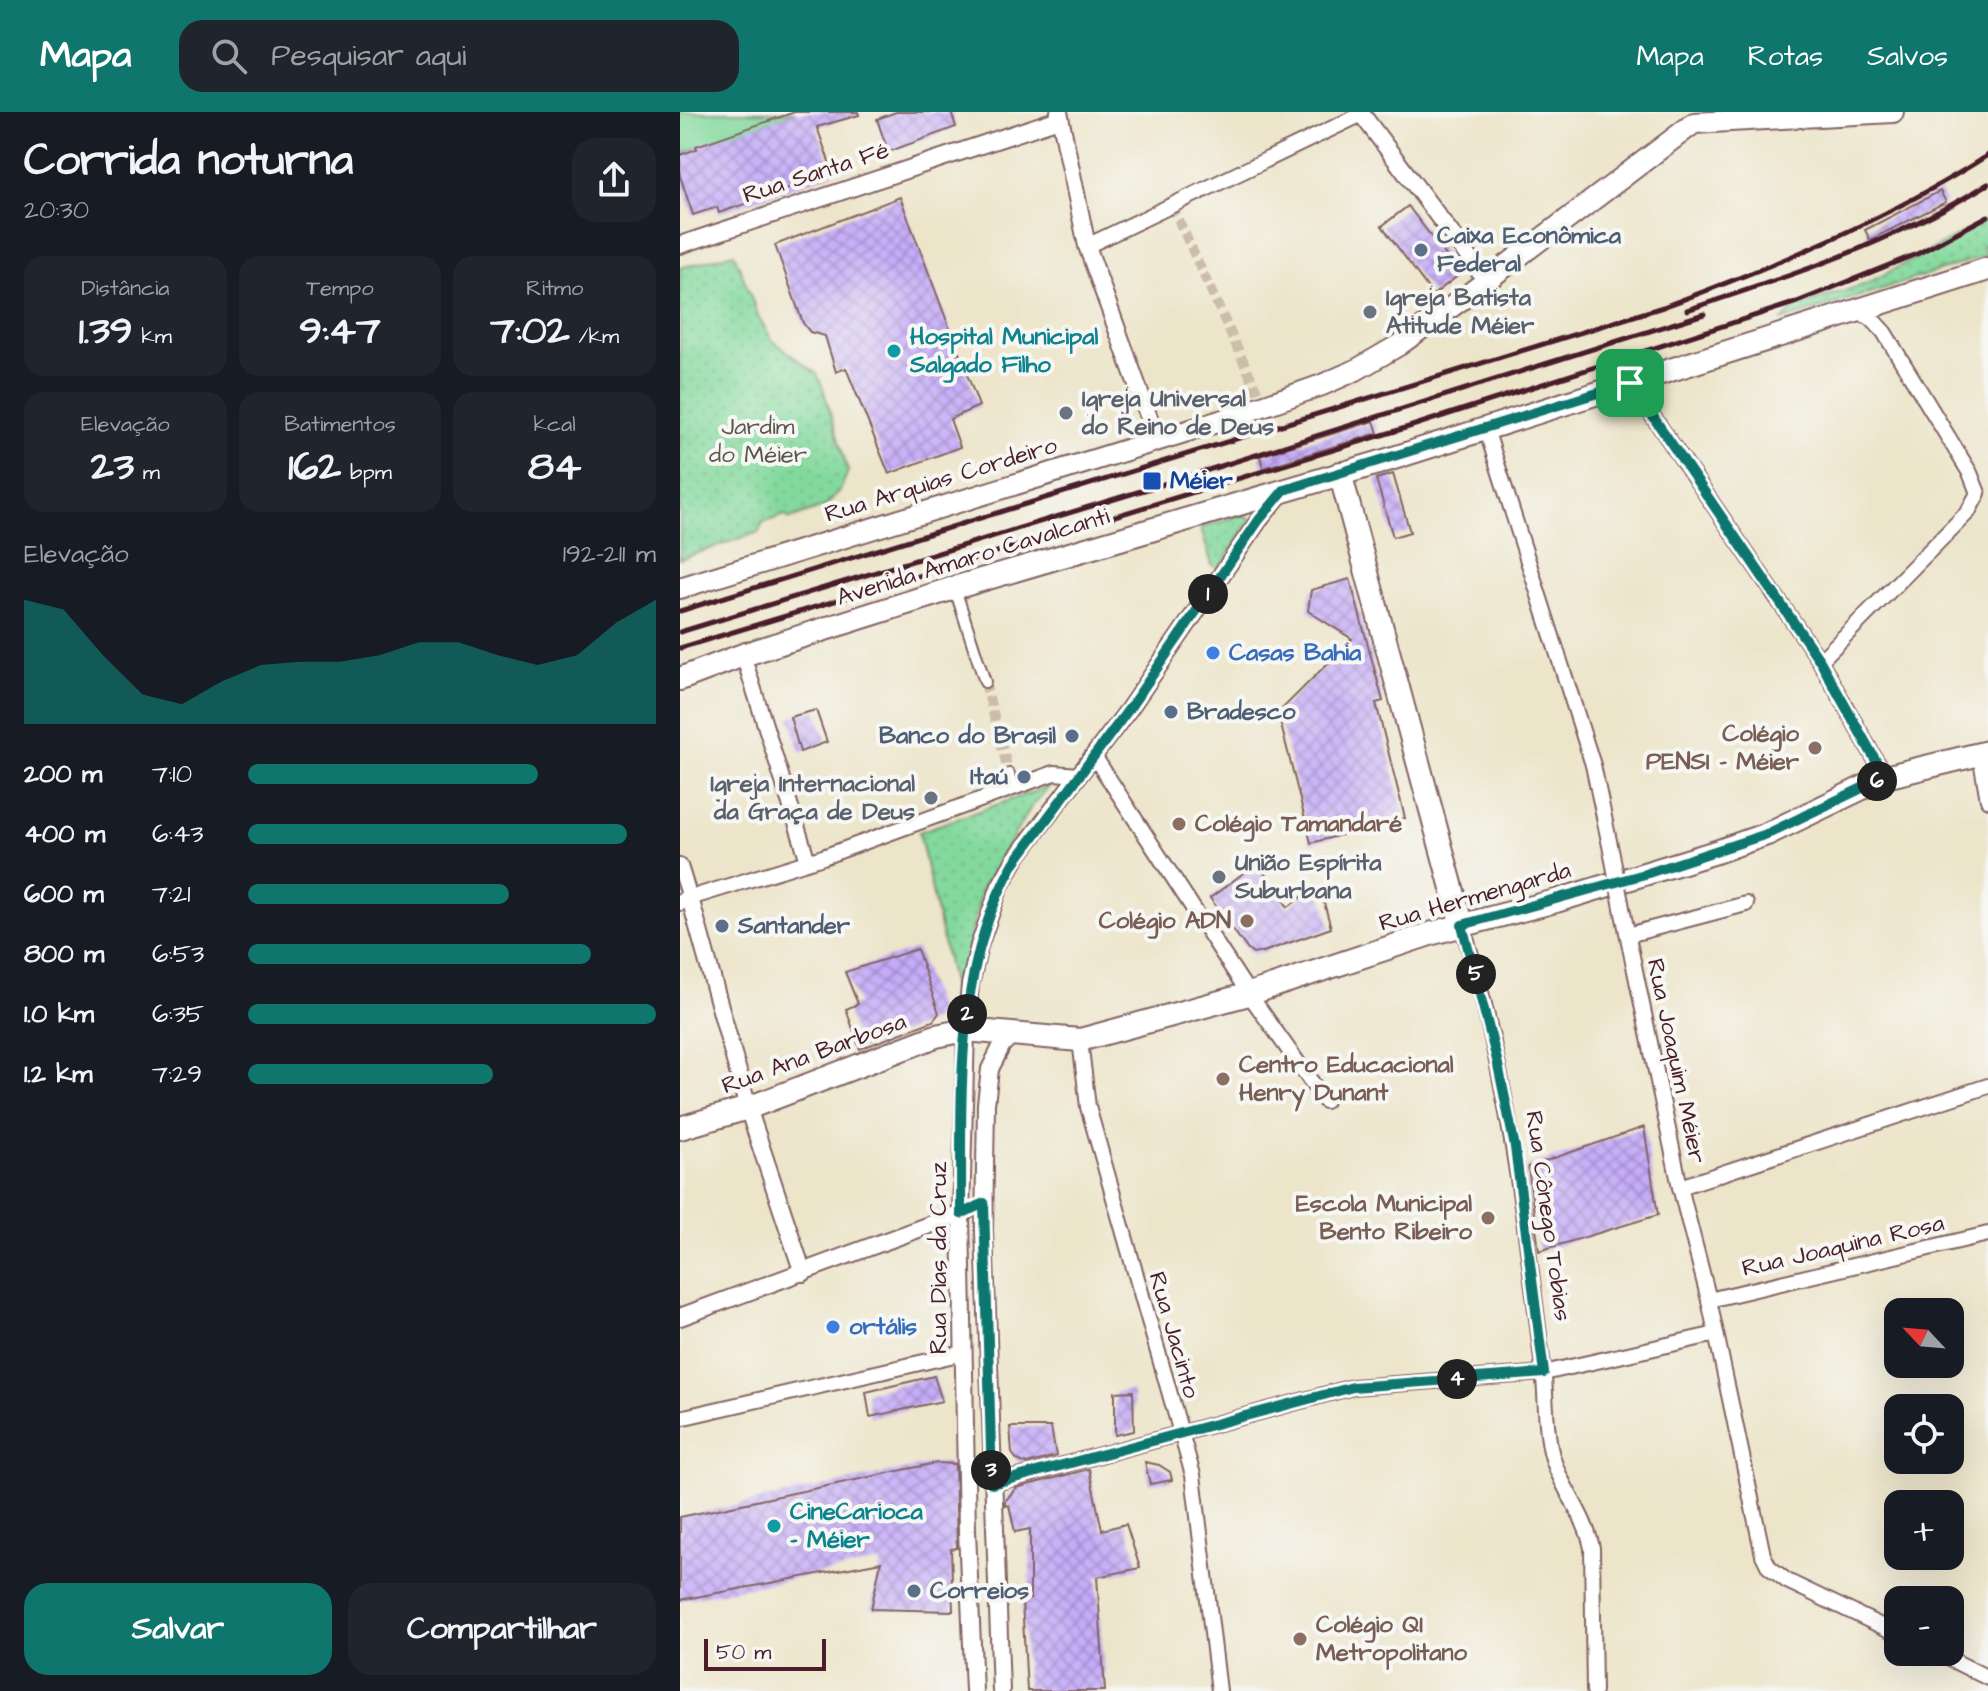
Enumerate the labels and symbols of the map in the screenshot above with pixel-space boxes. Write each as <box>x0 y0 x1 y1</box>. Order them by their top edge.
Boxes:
street label: Rua Santa Fé <box>739 133 893 213</box>
place label: Caixa Econômica Federal <box>1437 219 1622 281</box>
marker: Caixa Econômica Federal <box>1412 241 1430 259</box>
place label: Igreja Batista Atitude Méier <box>1386 281 1535 343</box>
marker: Igreja Batista Atitude Méier <box>1361 303 1379 321</box>
place label: Hospital Municipal Salgado Filho <box>909 320 1098 383</box>
marker: Hospital Municipal Salgado Filho <box>885 342 903 360</box>
pin <box>1596 349 1664 417</box>
place label: Igreja Universal do Reino de Deus <box>1081 382 1274 444</box>
marker: Igreja Universal do Reino de Deus <box>1057 404 1075 422</box>
park label: Jardim do Méier <box>709 410 807 472</box>
street label: Rua Arquias Cordeiro <box>821 428 1062 532</box>
place label: Méier <box>1170 464 1233 498</box>
marker: Méier <box>1141 470 1163 492</box>
street label: Avenida Amaro Cavalcanti <box>832 499 1114 615</box>
pin: 1 <box>1188 574 1228 614</box>
place label: Casas Bahia <box>1229 636 1362 670</box>
marker: Casas Bahia <box>1204 644 1222 662</box>
place label: Bradesco <box>1187 695 1296 729</box>
marker: Bradesco <box>1162 703 1180 721</box>
place label: Colégio PENSI - Méier <box>1646 717 1800 779</box>
place label: Banco do Brasil <box>879 719 1056 753</box>
marker: Banco do Brasil <box>1063 727 1081 745</box>
marker: Colégio PENSI - Méier <box>1806 739 1824 757</box>
place label: Itaú <box>970 760 1008 794</box>
pin: 6 <box>1857 761 1897 801</box>
place label: Igreja Internacional da Graça de Deus <box>711 767 915 829</box>
marker: Itaú <box>1015 768 1033 786</box>
marker: Igreja Internacional da Graça de Deus <box>922 789 940 807</box>
place label: Colégio Tamandaré <box>1195 807 1402 842</box>
marker: Colégio Tamandaré <box>1170 815 1188 833</box>
place label: União Espírita Suburbana <box>1234 846 1382 908</box>
street label: Rua Hermengarda <box>1375 853 1575 942</box>
marker: União Espírita Suburbana <box>1210 868 1228 886</box>
place label: Colégio ADN <box>1099 904 1231 939</box>
place label: Santander <box>737 909 851 943</box>
marker: Colégio ADN <box>1238 912 1256 930</box>
marker: Santander <box>713 917 731 935</box>
pin: 5 <box>1456 954 1496 994</box>
street label: Rua Joaquim Méier <box>1638 955 1714 1167</box>
pin: 2 <box>947 994 987 1034</box>
street label: Rua Ana Barbosa <box>717 1005 911 1103</box>
place label: Centro Educacional Henry Dunant <box>1239 1048 1454 1112</box>
marker: Centro Educacional Henry Dunant <box>1214 1070 1232 1088</box>
street label: Rua Cônego Tobias <box>1515 1109 1580 1323</box>
street label: Rua Dias da Cruz <box>922 1162 956 1354</box>
place label: Escola Municipal Bento Ribeiro <box>1296 1187 1473 1249</box>
street label: Rua Joaquina Rosa <box>1739 1206 1947 1286</box>
marker: Escola Municipal Bento Ribeiro <box>1479 1209 1497 1227</box>
street label: Rua Jacinto <box>1140 1268 1208 1403</box>
north arrow <box>1884 1298 1964 1378</box>
place label: ortális <box>849 1310 917 1344</box>
marker: ortális <box>824 1318 842 1336</box>
pin: 4 <box>1437 1359 1477 1399</box>
pin: 3 <box>971 1450 1011 1490</box>
place label: CineCarioca - Méier <box>790 1495 923 1557</box>
marker: CineCarioca - Méier <box>765 1517 783 1535</box>
place label: Correios <box>930 1574 1029 1608</box>
marker: Correios <box>905 1582 923 1600</box>
place label: Colégio QI Metropolitano <box>1316 1608 1467 1670</box>
marker: Colégio QI Metropolitano <box>1291 1630 1309 1648</box>
scale bar <box>704 1635 826 1671</box>

